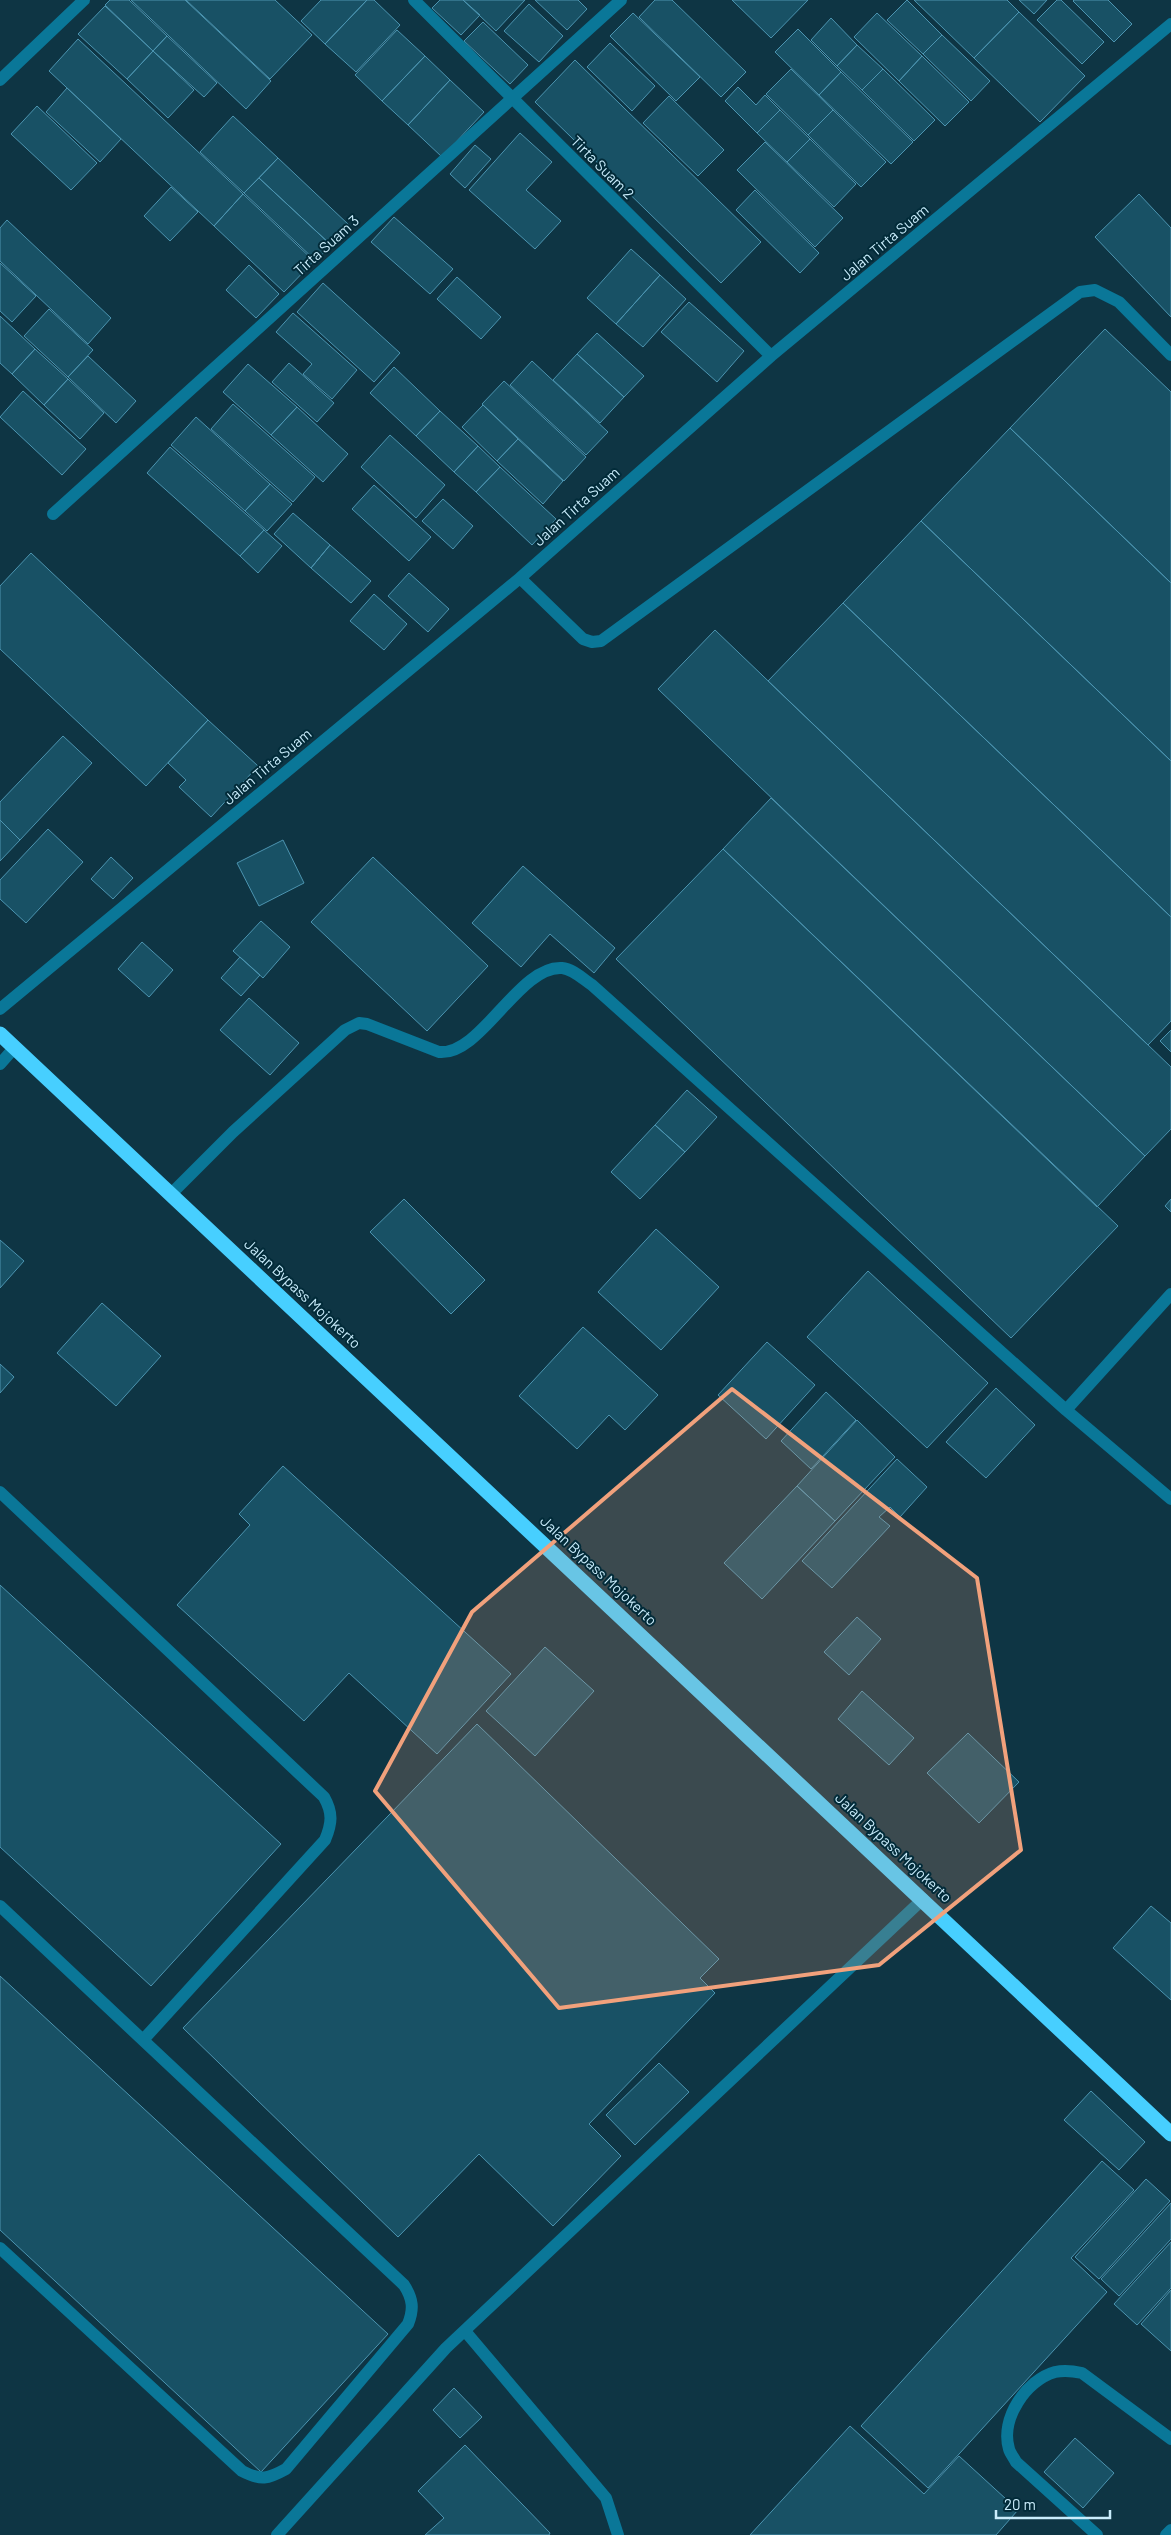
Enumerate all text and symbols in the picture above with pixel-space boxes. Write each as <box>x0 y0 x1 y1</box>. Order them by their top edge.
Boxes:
street label: Tirta Suam 2 <box>568 132 638 202</box>
street label: Jalan Tirta Suam <box>836 200 932 284</box>
street label: Tirta Suam 3 <box>290 211 362 279</box>
street label: Jalan Tirta Suam <box>529 463 623 549</box>
street label: Jalan Tirta Suam <box>219 724 315 808</box>
street label: Jalan Bypass Mojokerto <box>241 1234 365 1352</box>
street label: Jalan Bypass Mojokerto <box>537 1511 661 1629</box>
street label: Jalan Bypass Mojokerto <box>832 1788 956 1906</box>
scale bar <box>996 2488 1110 2520</box>
text: 20 m <box>1004 2495 1036 2513</box>

